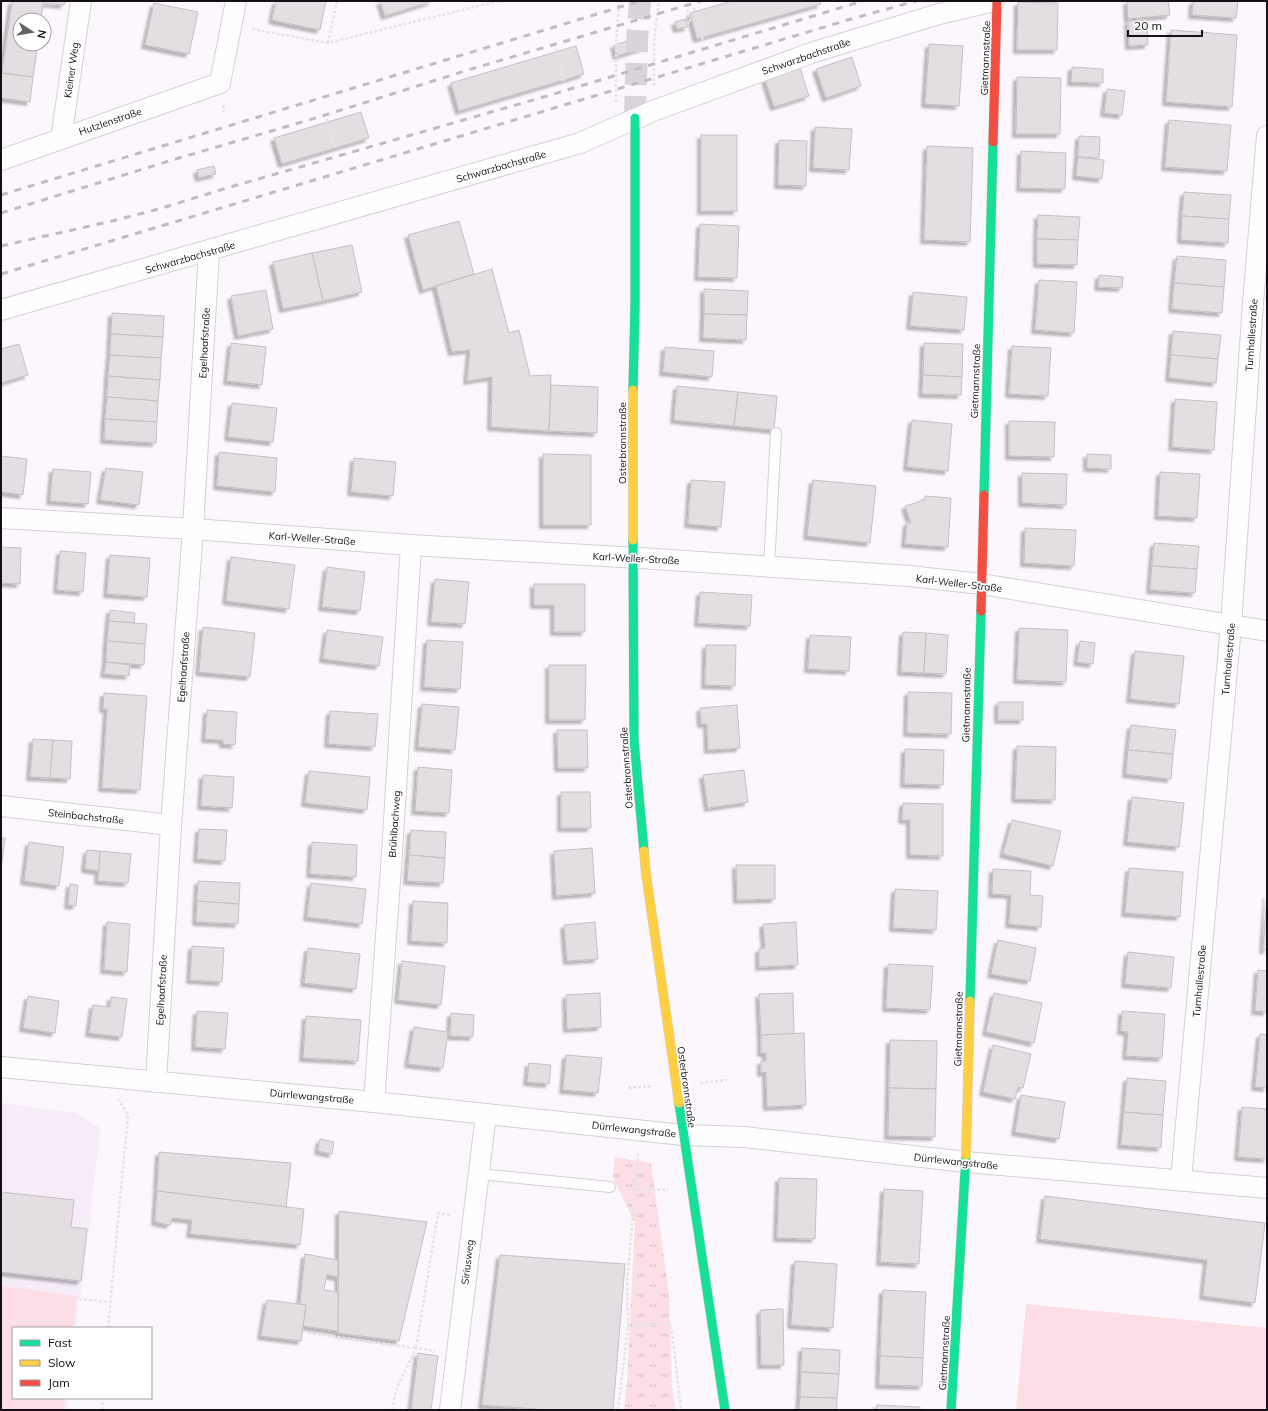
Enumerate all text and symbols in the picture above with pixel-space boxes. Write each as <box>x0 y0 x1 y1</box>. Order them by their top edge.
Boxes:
north arrow <box>12 12 52 52</box>
scale bar <box>1128 12 1202 38</box>
text: 20 m <box>1134 18 1162 33</box>
street label: Gietmannstraße <box>978 20 993 96</box>
text: N <box>34 29 49 40</box>
street label: Schwarzbachstraße <box>760 35 852 78</box>
street label: Kleiner Weg <box>61 41 82 99</box>
street label: Hutzlenstraße <box>77 105 143 138</box>
street label: Schwarzbachstraße <box>455 147 548 186</box>
street label: Schwarzbachstraße <box>144 238 237 277</box>
street label: Turnhallestraße <box>1242 298 1261 372</box>
street label: Egelhaafstraße <box>196 307 213 379</box>
street label: Gietmannstraße <box>968 343 983 419</box>
street label: Osterbronnstraße <box>616 402 629 484</box>
street label: Karl-Weller-Straße <box>268 529 356 548</box>
street label: Karl-Weller-Straße <box>592 550 680 567</box>
street label: Karl-Weller-Straße <box>915 572 1003 595</box>
street label: Turnhallestraße <box>1219 622 1238 696</box>
street label: Egelhaafstraße <box>175 631 192 703</box>
street label: Gietmannstraße <box>959 667 974 743</box>
street label: Osterbronnstraße <box>617 727 636 809</box>
street label: Brühlbachweg <box>386 790 403 858</box>
street label: Steinbachstraße <box>48 806 124 827</box>
street label: Turnhallestraße <box>1190 944 1209 1018</box>
street label: Egelhaafstraße <box>153 954 170 1026</box>
street label: Gietmannstraße <box>951 991 966 1067</box>
street label: Osterbronnstraße <box>674 1046 699 1129</box>
street label: Dürrlewangstraße <box>269 1086 355 1107</box>
street label: Dürrlewangstraße <box>591 1119 677 1140</box>
street label: Dürrlewangstraße <box>913 1151 999 1172</box>
street label: Siriusweg <box>458 1239 477 1285</box>
street label: Gietmannstraße <box>936 1315 953 1391</box>
legend <box>12 1327 152 1399</box>
text: Fast <box>48 1335 72 1350</box>
text: Slow <box>48 1355 76 1370</box>
text: Jam <box>48 1375 70 1390</box>

